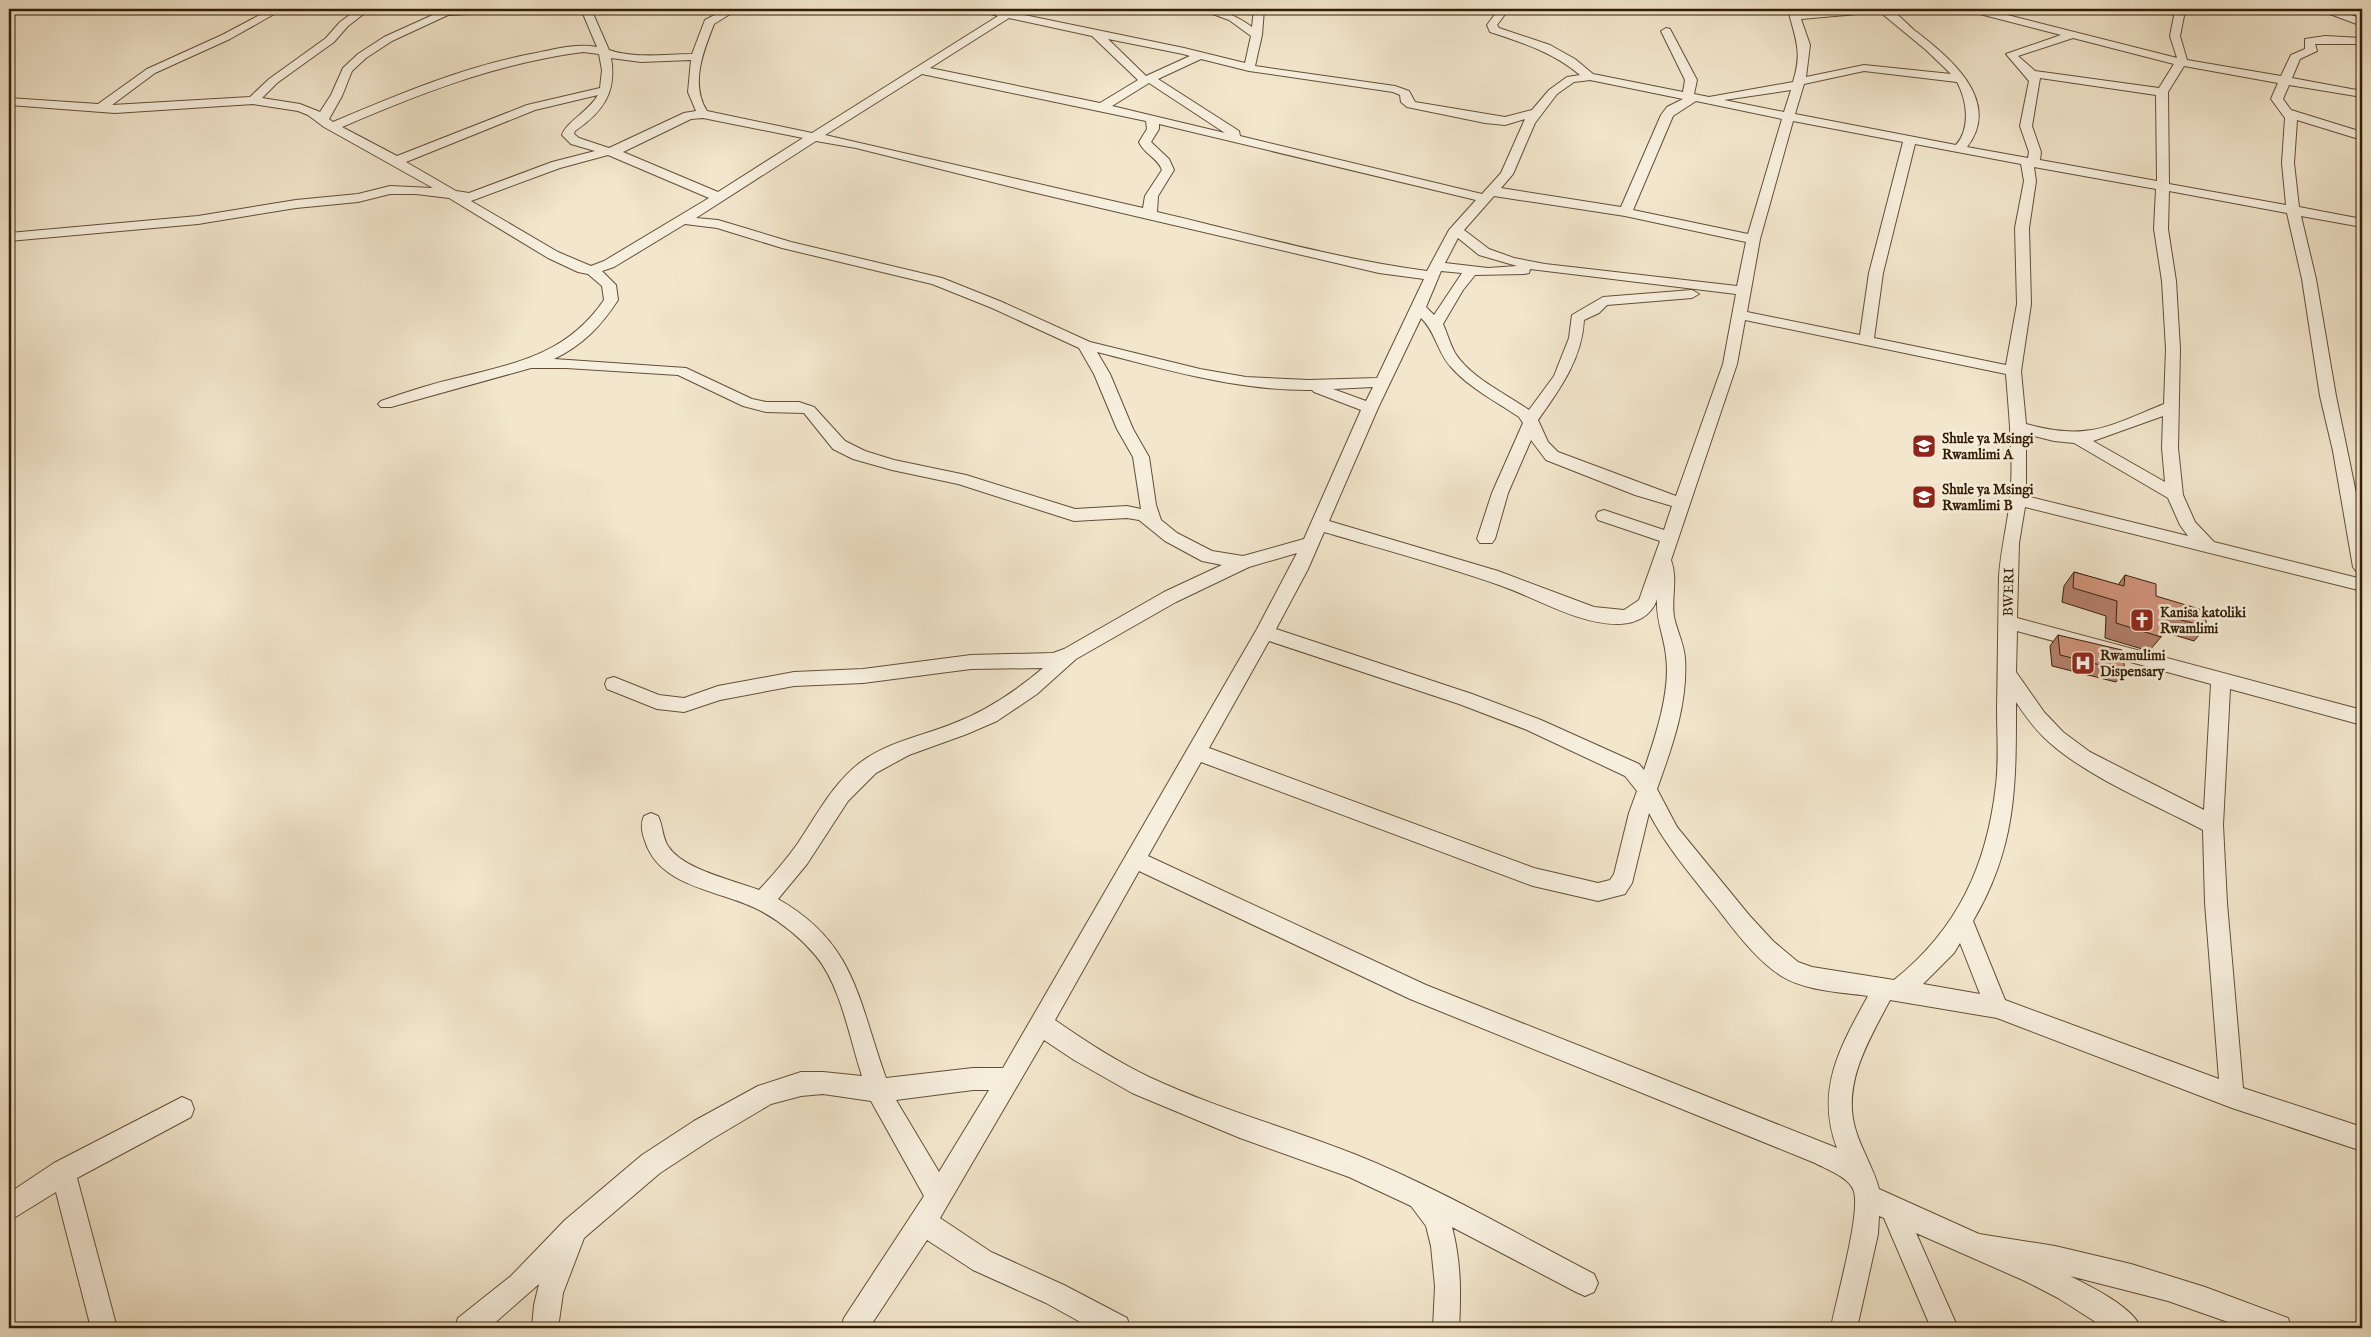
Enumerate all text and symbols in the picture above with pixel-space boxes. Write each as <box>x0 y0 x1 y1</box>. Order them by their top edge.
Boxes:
place label: Shule ya Msingi Rwamlimi A <box>1942 430 2034 464</box>
school or university icon: Shule ya Msingi Rwamlimi A <box>1911 433 1937 459</box>
place label: Shule ya Msingi Rwamlimi B <box>1942 481 2034 515</box>
school or university icon: Shule ya Msingi Rwamlimi B <box>1911 484 1937 510</box>
street label: BWERI <box>2000 568 2018 617</box>
place label: Kanisa katoliki Rwamlimi <box>2160 604 2246 638</box>
church icon: Kanisa katoliki Rwamlimi <box>2129 607 2155 633</box>
place label: Rwamulimi Dispensary <box>2100 647 2166 681</box>
hospital icon: Rwamulimi Dispensary <box>2070 650 2096 676</box>

